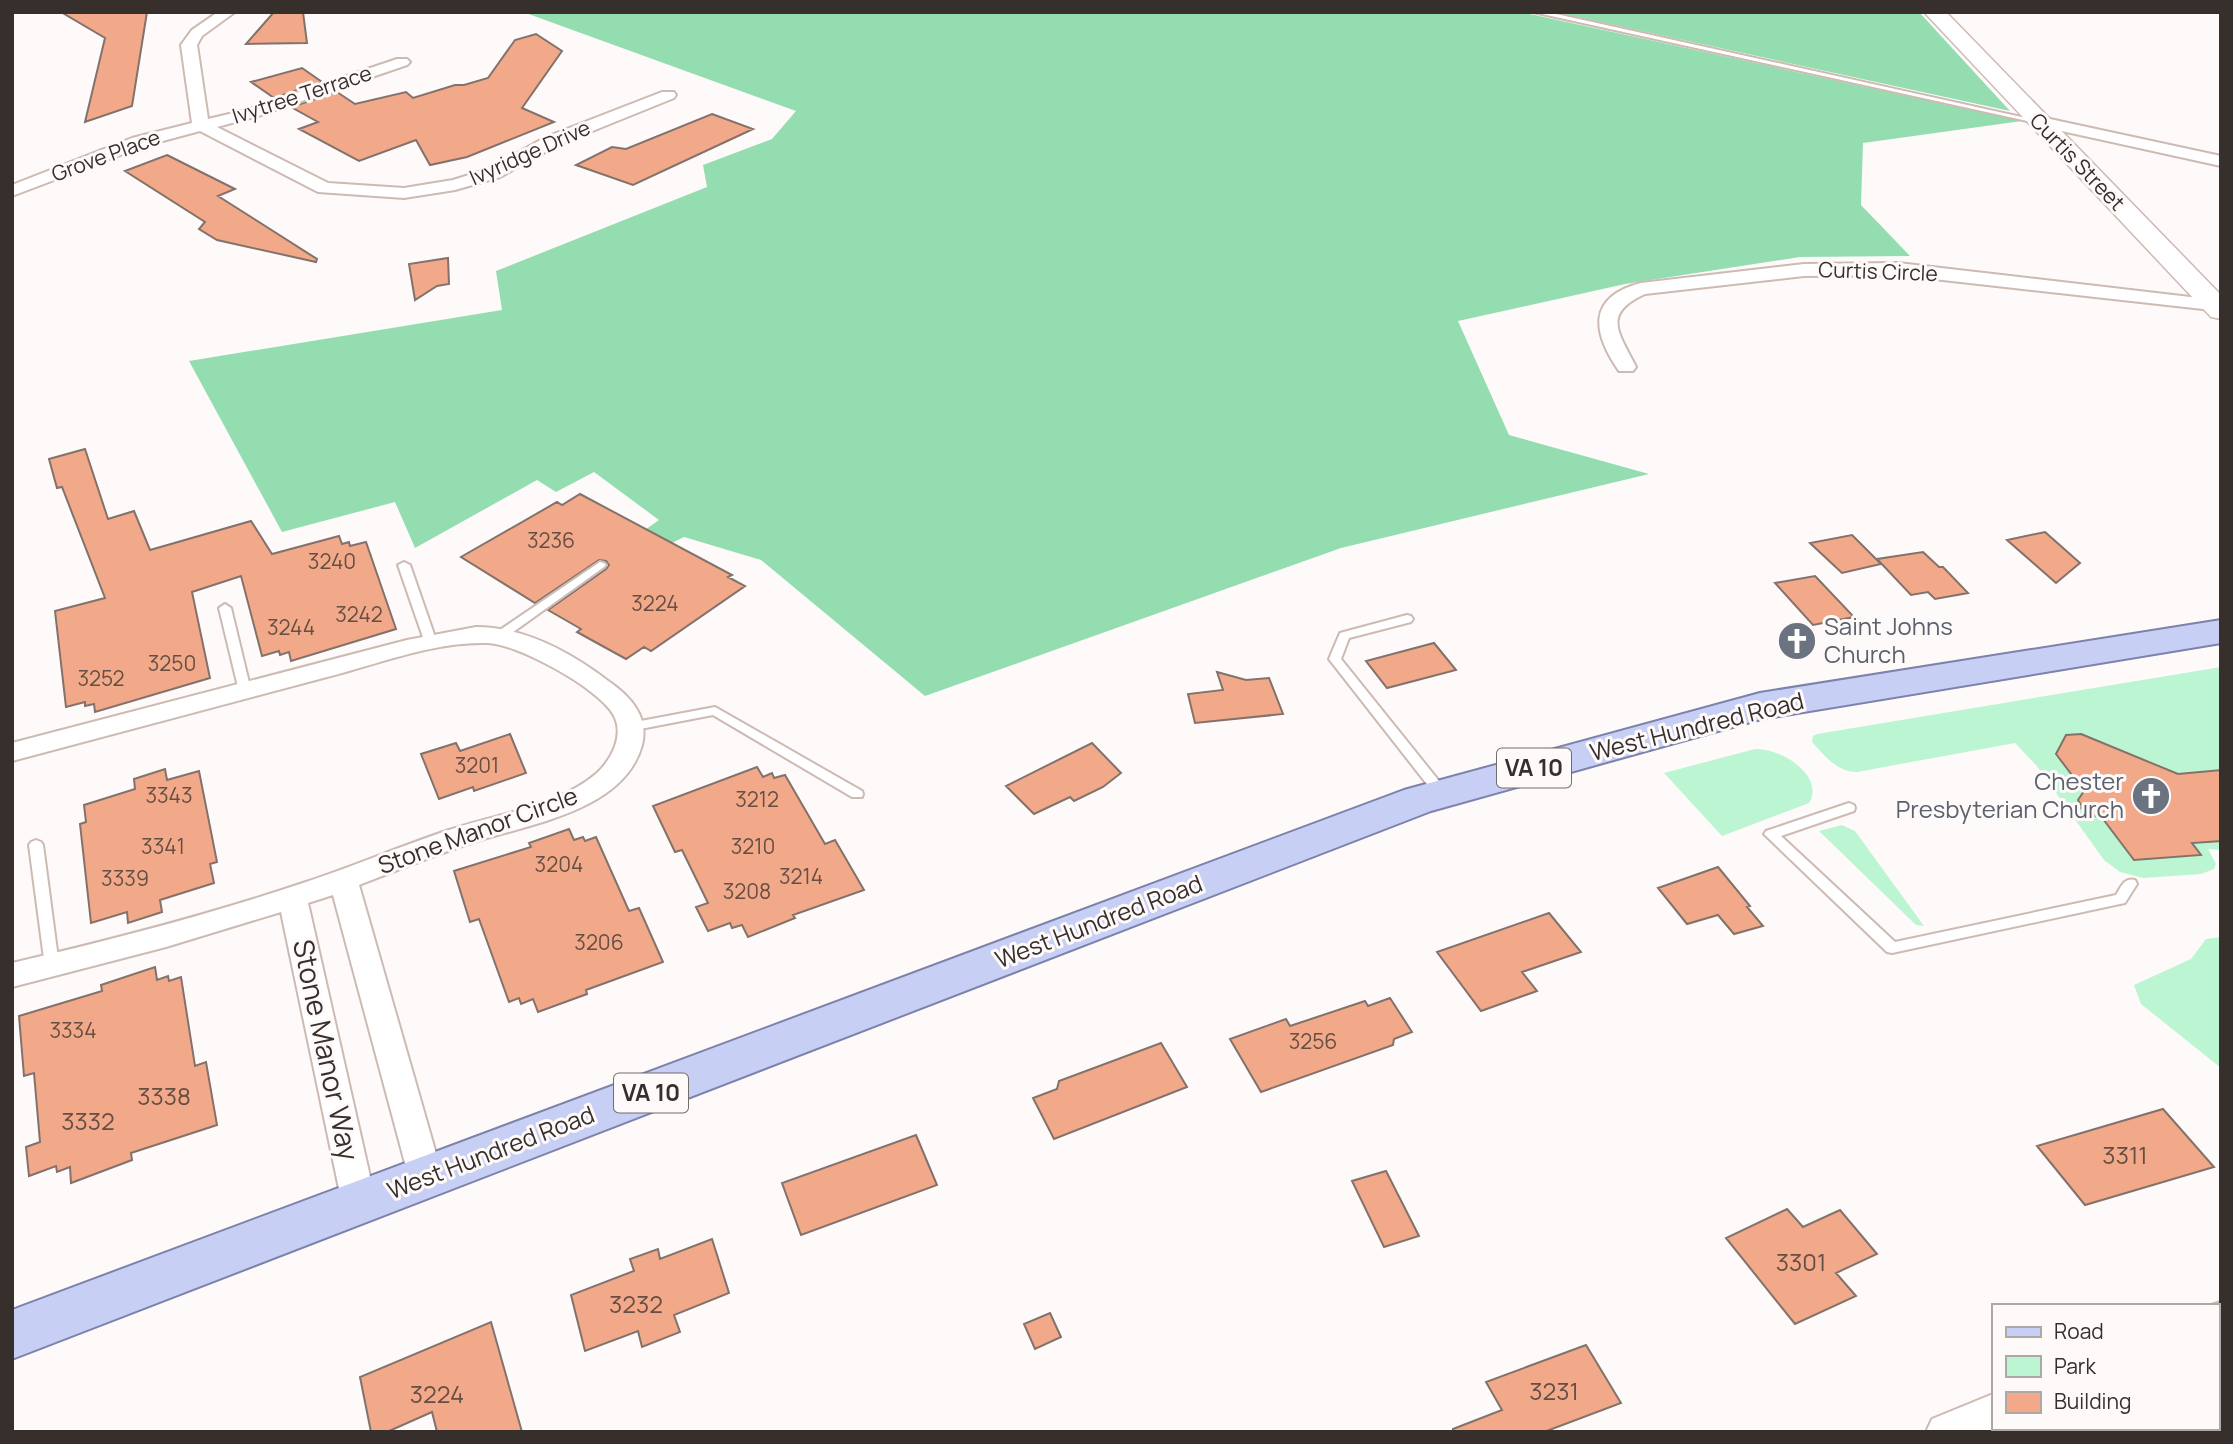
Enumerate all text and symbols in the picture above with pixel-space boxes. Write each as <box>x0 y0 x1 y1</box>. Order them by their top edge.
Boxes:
street label: Ivytree Terrace <box>228 58 375 130</box>
street label: Curtis Street <box>2024 107 2131 216</box>
street label: Ivyridge Drive <box>465 113 594 191</box>
street label: Grove Place <box>47 122 164 188</box>
street label: Curtis Circle <box>1818 255 1938 287</box>
house number: 3236 <box>527 526 575 554</box>
house number: 3240 <box>308 547 356 575</box>
house number: 3224 <box>631 589 679 617</box>
house number: 3242 <box>335 600 383 628</box>
place label: Saint Johns Church <box>1824 609 1953 670</box>
house number: 3244 <box>267 613 315 641</box>
church icon: Saint Johns Church <box>1776 620 1818 662</box>
house number: 3250 <box>148 649 196 677</box>
house number: 3252 <box>77 664 125 692</box>
street label: West Hundred Road <box>1586 683 1807 768</box>
road number: VA 10 <box>1497 748 1571 788</box>
house number: 3201 <box>455 751 499 779</box>
place label: Chester Presbyterian Church <box>1896 764 2124 825</box>
church icon: Chester Presbyterian Church <box>2130 775 2172 817</box>
street label: Stone Manor Circle <box>373 778 582 881</box>
house number: 3343 <box>145 781 193 809</box>
house number: 3212 <box>735 785 779 813</box>
house number: 3341 <box>141 832 185 860</box>
house number: 3210 <box>731 832 775 860</box>
house number: 3204 <box>535 850 583 878</box>
house number: 3214 <box>779 862 823 890</box>
house number: 3339 <box>101 864 149 892</box>
street label: West Hundred Road <box>990 866 1207 975</box>
house number: 3208 <box>723 877 771 905</box>
house number: 3206 <box>574 928 624 956</box>
street label: Stone Manor Way <box>285 936 369 1164</box>
house number: 3334 <box>49 1016 97 1044</box>
house number: 3256 <box>1289 1027 1337 1055</box>
road number: VA 10 <box>614 1074 688 1112</box>
house number: 3338 <box>137 1079 191 1112</box>
street label: West Hundred Road <box>382 1097 599 1206</box>
house number: 3332 <box>61 1104 115 1137</box>
house number: 3311 <box>2102 1138 2148 1171</box>
house number: 3301 <box>1776 1245 1826 1278</box>
house number: 3232 <box>609 1287 663 1320</box>
legend <box>1992 1304 2219 1430</box>
text: Road <box>2054 1317 2104 1345</box>
text: Park <box>2054 1352 2096 1380</box>
house number: 3231 <box>1529 1374 1579 1407</box>
house number: 3224 <box>410 1377 464 1410</box>
text: Building <box>2054 1387 2131 1415</box>

